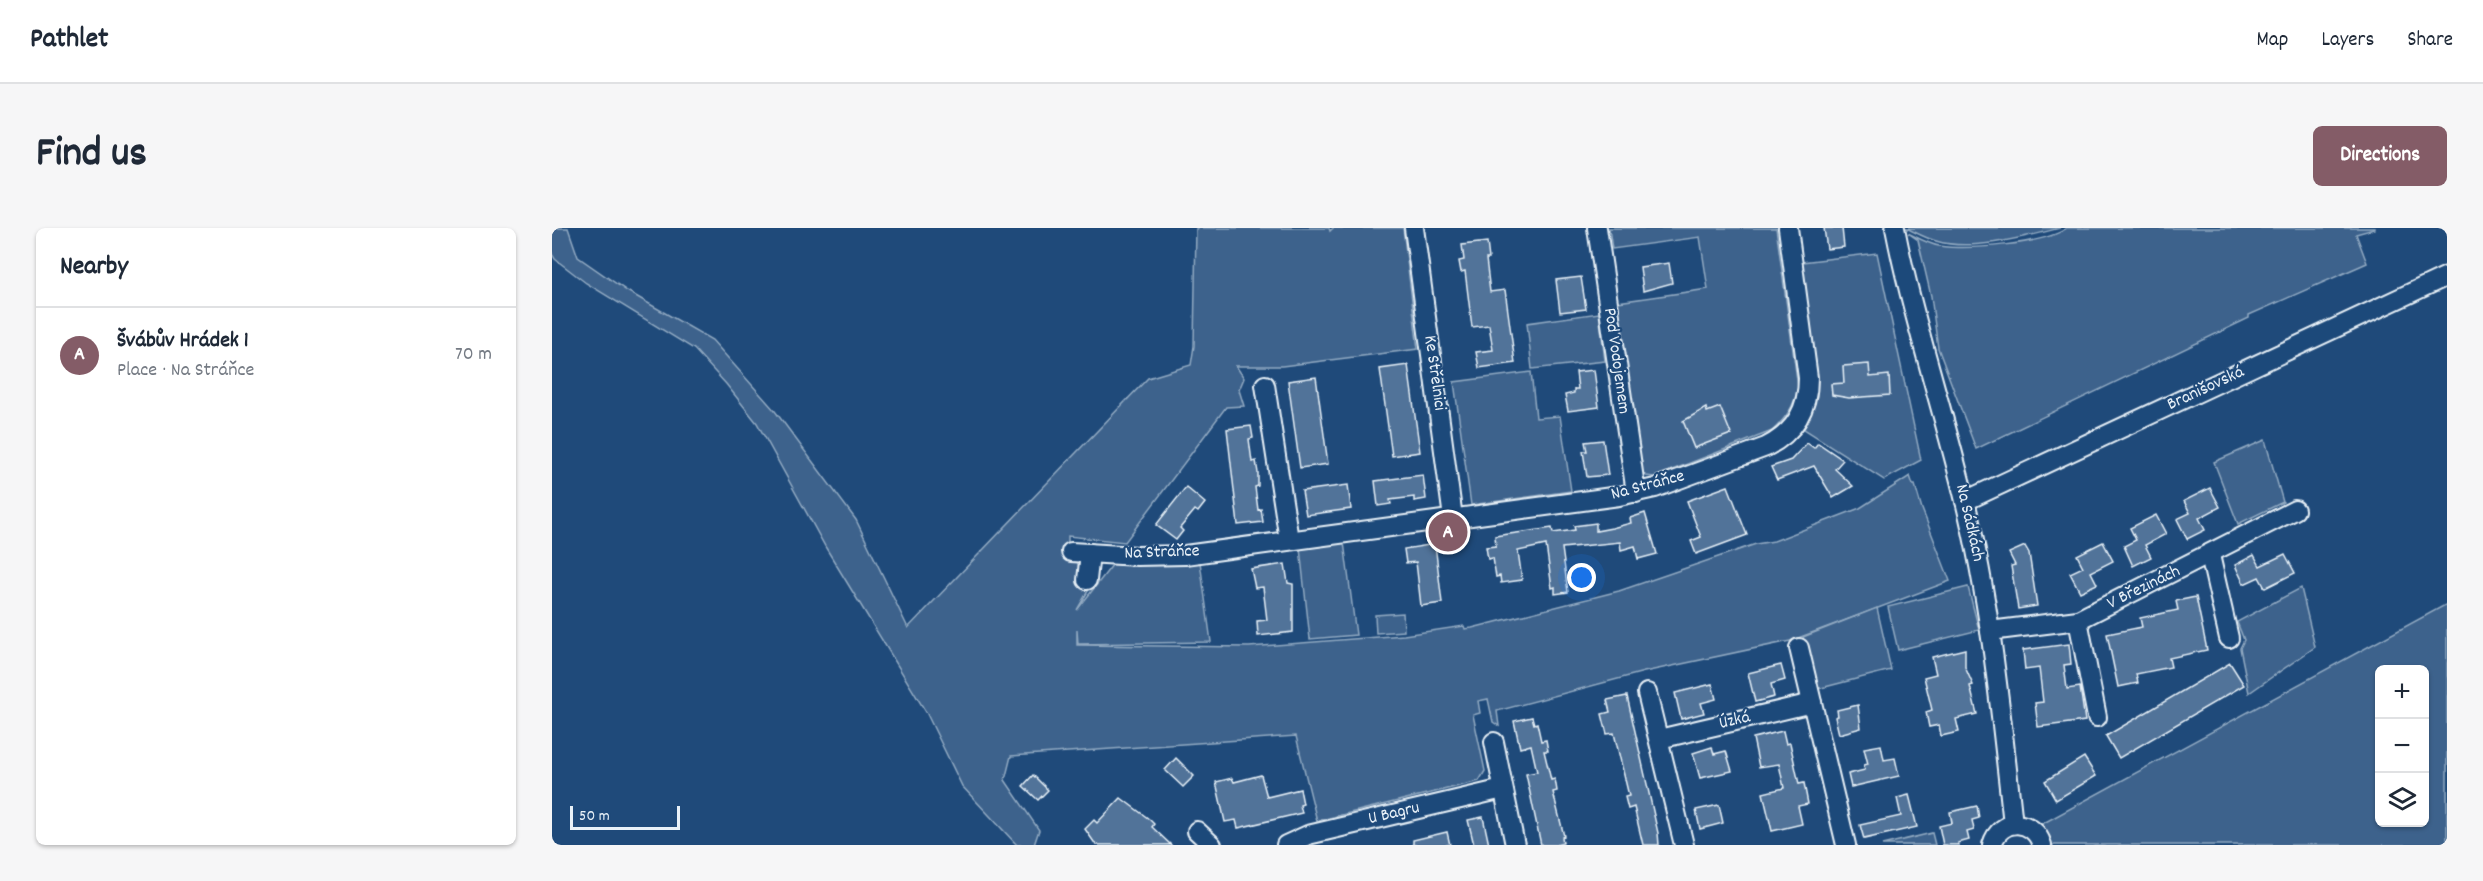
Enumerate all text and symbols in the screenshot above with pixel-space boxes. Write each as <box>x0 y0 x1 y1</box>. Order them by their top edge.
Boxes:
text: Pathlet <box>30 21 108 61</box>
text: Map <box>2257 26 2288 56</box>
text: Layers <box>2321 26 2374 56</box>
text: Share <box>2407 26 2453 56</box>
text: Find us <box>36 126 147 186</box>
button: Directions <box>2313 126 2447 186</box>
text: Nearby <box>60 249 128 286</box>
street label: Pod Vodojemem <box>1596 306 1636 416</box>
text: Švábův Hrádek 1 <box>117 326 249 357</box>
street label: Ke Střelnici <box>1416 334 1452 412</box>
text: A <box>74 341 85 369</box>
text: 70 m <box>455 341 492 369</box>
text: Place · Na Stráňce <box>117 357 254 385</box>
street label: Branišovská <box>2163 360 2249 418</box>
street label: Na Stráňce <box>1608 464 1688 508</box>
street label: Na Sádkách <box>1948 482 1990 564</box>
pin: A <box>1428 510 1468 554</box>
street label: Na Stráňce <box>1124 539 1200 567</box>
street label: V Březinách <box>2103 559 2185 617</box>
your location <box>1567 563 1596 592</box>
map controls <box>2375 665 2429 827</box>
button: + <box>2375 665 2429 719</box>
street label: Úzká <box>1717 705 1753 737</box>
button: − <box>2375 719 2429 773</box>
button: layers <box>2375 773 2429 827</box>
street label: U Bagru <box>1366 796 1422 832</box>
scale bar <box>570 803 680 830</box>
text: 50 m <box>579 805 610 828</box>

